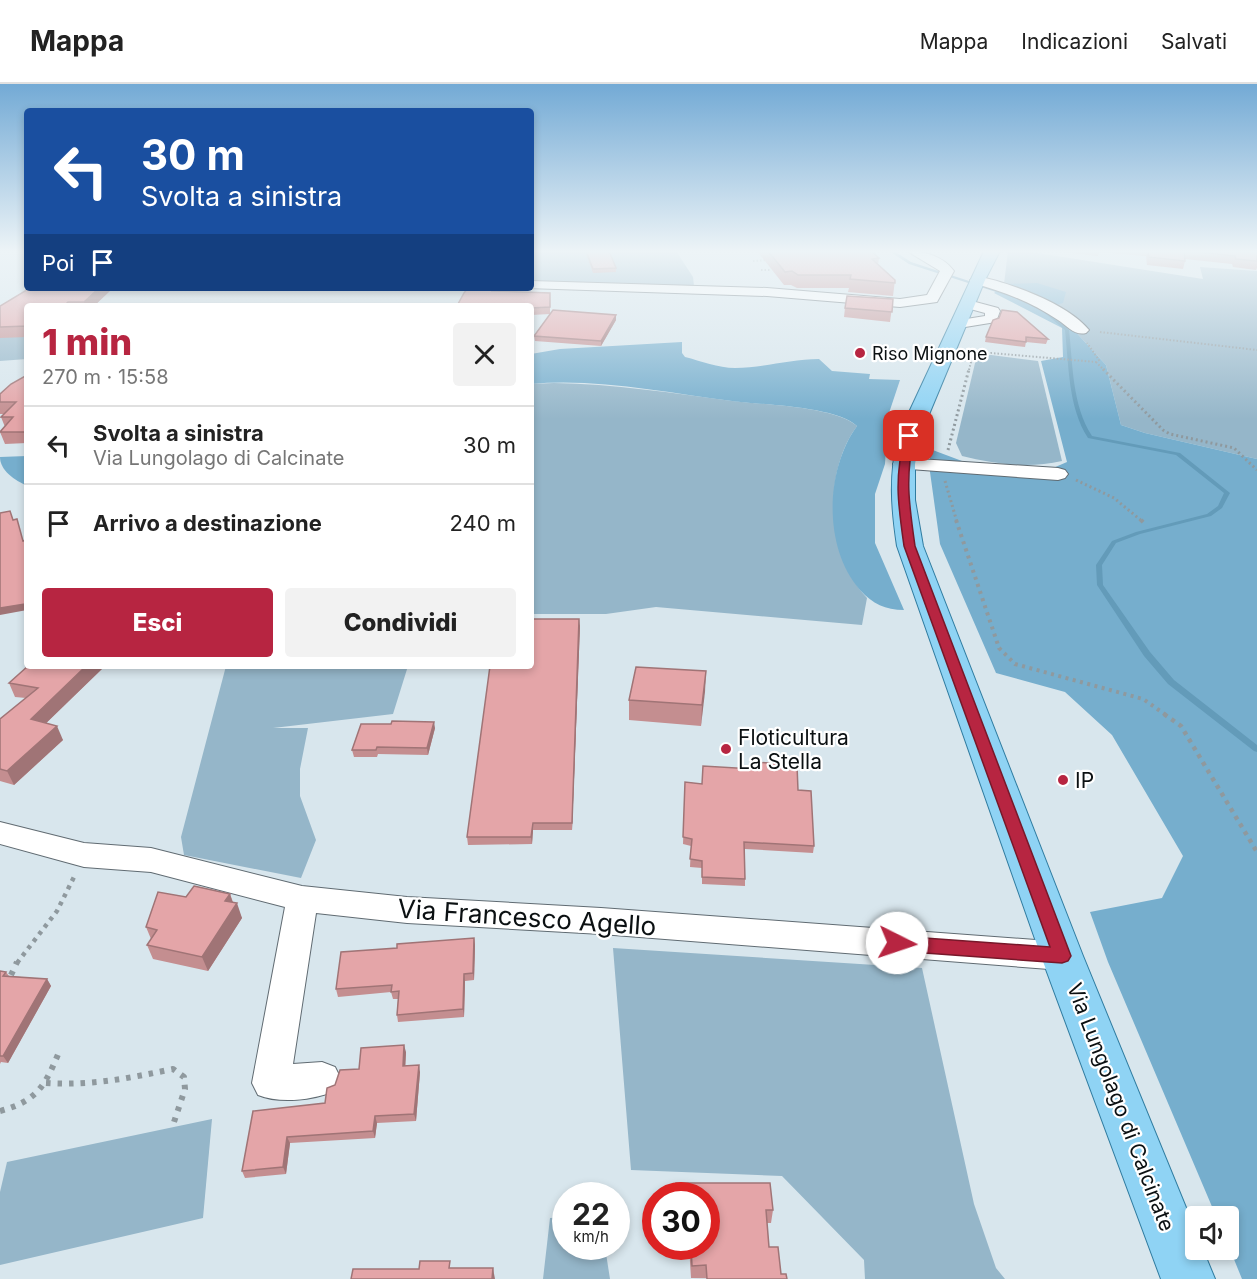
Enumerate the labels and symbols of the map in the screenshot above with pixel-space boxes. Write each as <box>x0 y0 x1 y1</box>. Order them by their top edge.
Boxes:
place label: Riso Mignone <box>872 343 988 364</box>
marker: Riso Mignone <box>853 346 867 360</box>
pin <box>883 410 934 461</box>
place label: Floticultura La Stella <box>738 725 849 774</box>
marker: Floticultura La Stella <box>719 742 733 756</box>
place label: IP <box>1075 768 1094 793</box>
marker: IP <box>1056 773 1070 787</box>
street label: Via Francesco Agello <box>397 892 657 942</box>
position arrow <box>865 911 929 975</box>
street label: Via Lungolago di Calcinate <box>1062 979 1180 1235</box>
speed limit sign: 30 <box>642 1182 720 1260</box>

